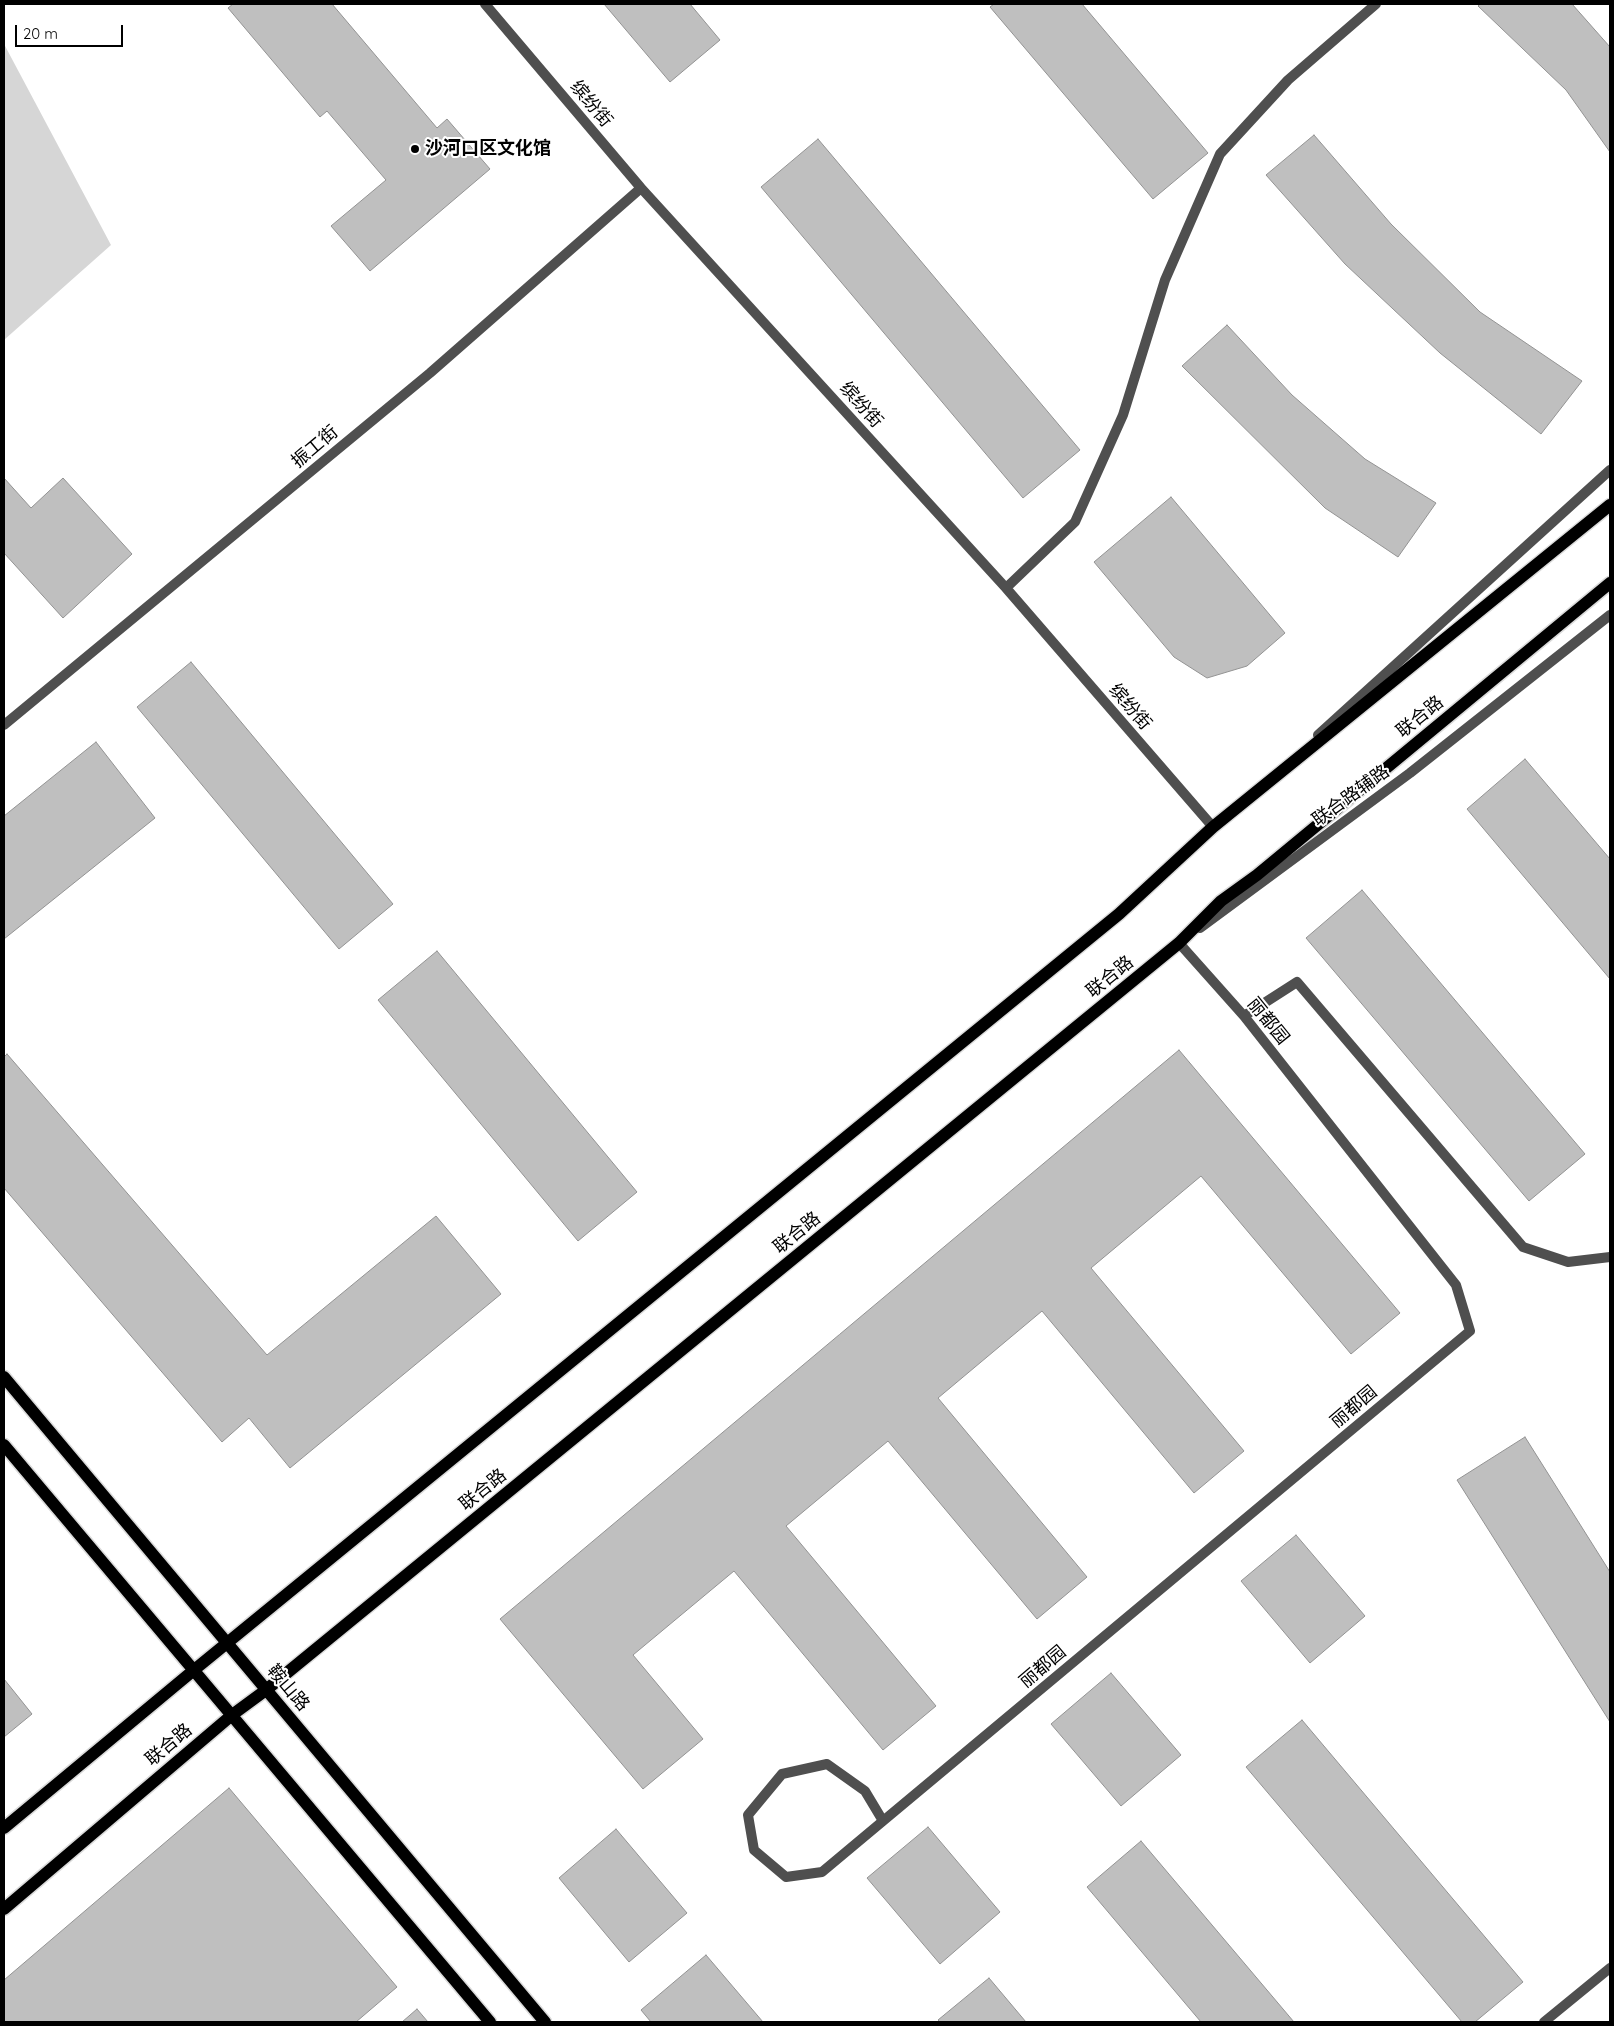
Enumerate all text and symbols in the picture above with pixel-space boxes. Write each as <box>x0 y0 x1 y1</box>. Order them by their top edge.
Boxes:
scale bar <box>18 15 125 47</box>
text: 20 m <box>23 24 58 43</box>
street label: 缤纷街 <box>565 76 617 132</box>
place label: 沙河口区文化馆 <box>425 138 551 160</box>
marker: 沙河口区文化馆 <box>409 143 421 155</box>
street label: 缤纷街 <box>835 378 887 432</box>
street label: 振工街 <box>287 421 343 473</box>
street label: 缤纷街 <box>1104 680 1156 734</box>
street label: 联合路 <box>1392 692 1448 742</box>
street label: 联合路辅路 <box>1308 761 1394 831</box>
street label: 联合路 <box>1082 952 1138 1002</box>
street label: 丽都园 <box>1243 993 1293 1049</box>
street label: 联合路 <box>769 1208 825 1258</box>
street label: 丽都园 <box>1326 1381 1382 1433</box>
street label: 联合路 <box>455 1465 511 1515</box>
street label: 丽都园 <box>1015 1641 1071 1693</box>
street label: 鞍山路 <box>262 1660 314 1716</box>
street label: 联合路 <box>141 1719 197 1771</box>

